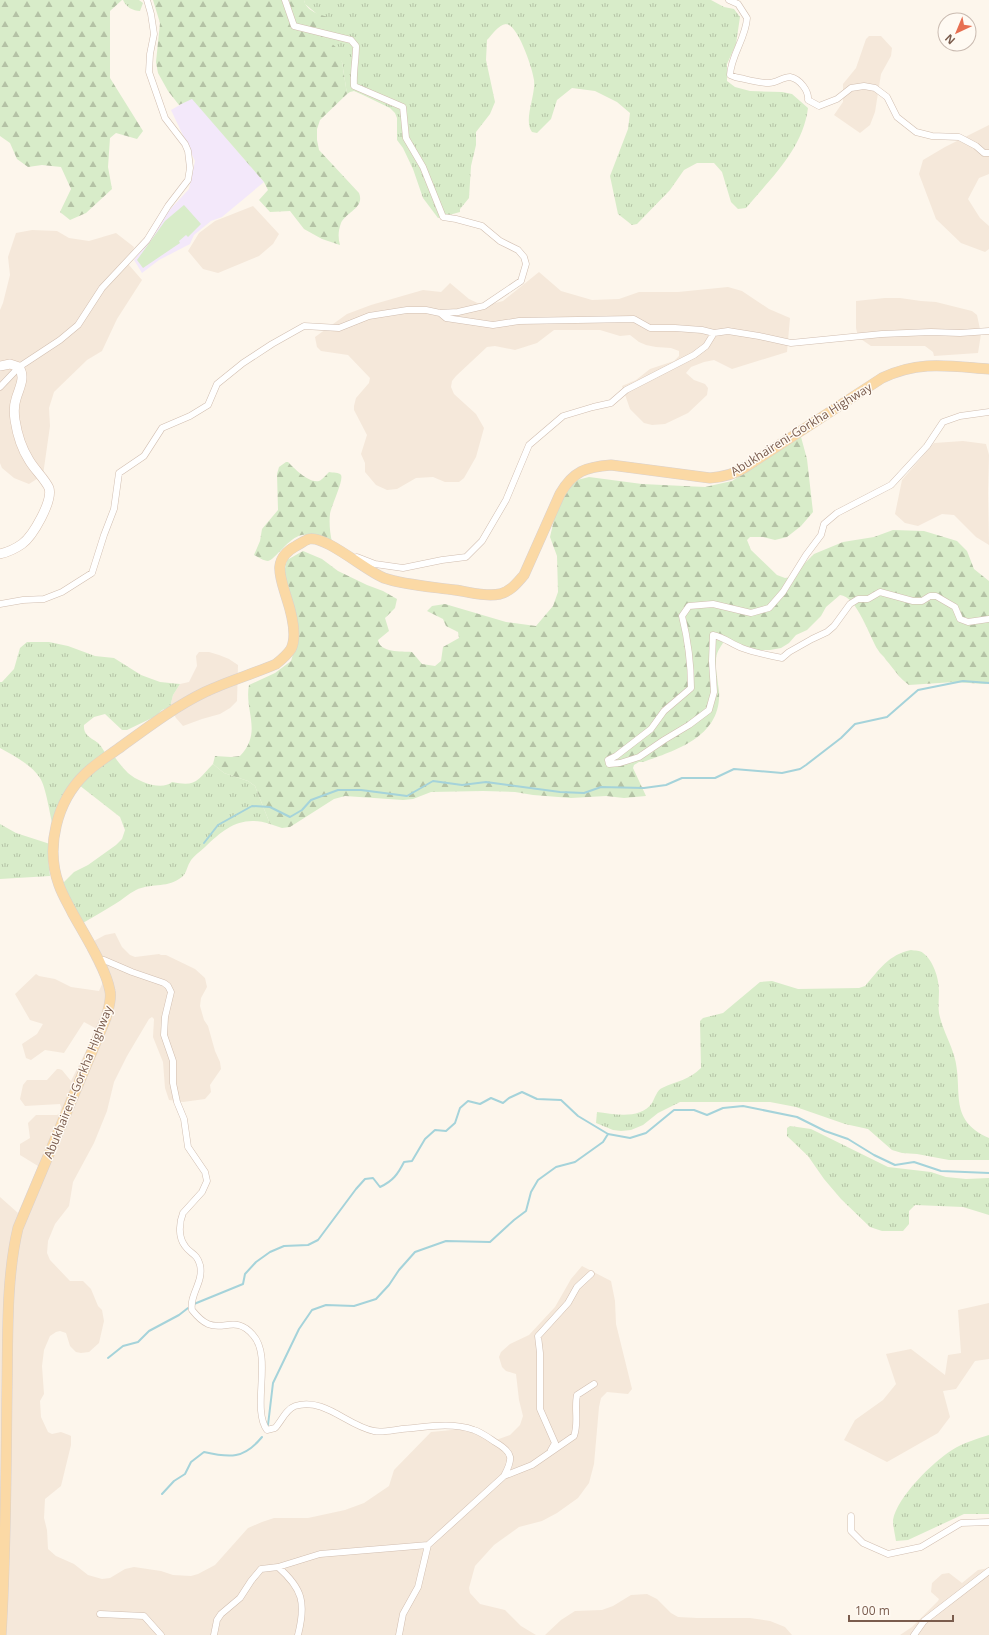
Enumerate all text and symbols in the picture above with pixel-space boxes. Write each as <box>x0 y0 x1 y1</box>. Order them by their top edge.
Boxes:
north arrow <box>937 12 977 52</box>
text: N <box>941 31 958 48</box>
street label: Abukhaireni-Gorkha Highway <box>727 378 876 480</box>
street label: Abukhaireni-Gorkha Highway <box>39 1002 117 1161</box>
scale bar <box>849 1597 953 1623</box>
text: 100 m <box>855 1602 890 1619</box>

